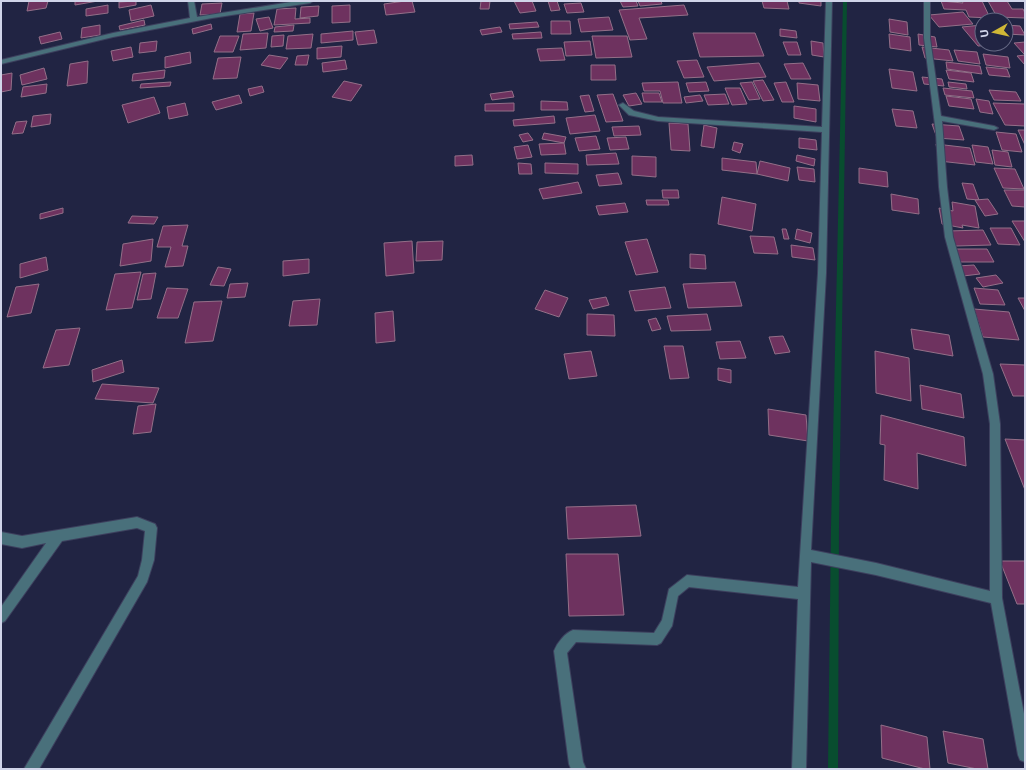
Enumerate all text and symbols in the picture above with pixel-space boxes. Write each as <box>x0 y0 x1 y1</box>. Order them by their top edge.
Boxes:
north arrow <box>974 12 1014 52</box>
text: U <box>976 28 992 39</box>

